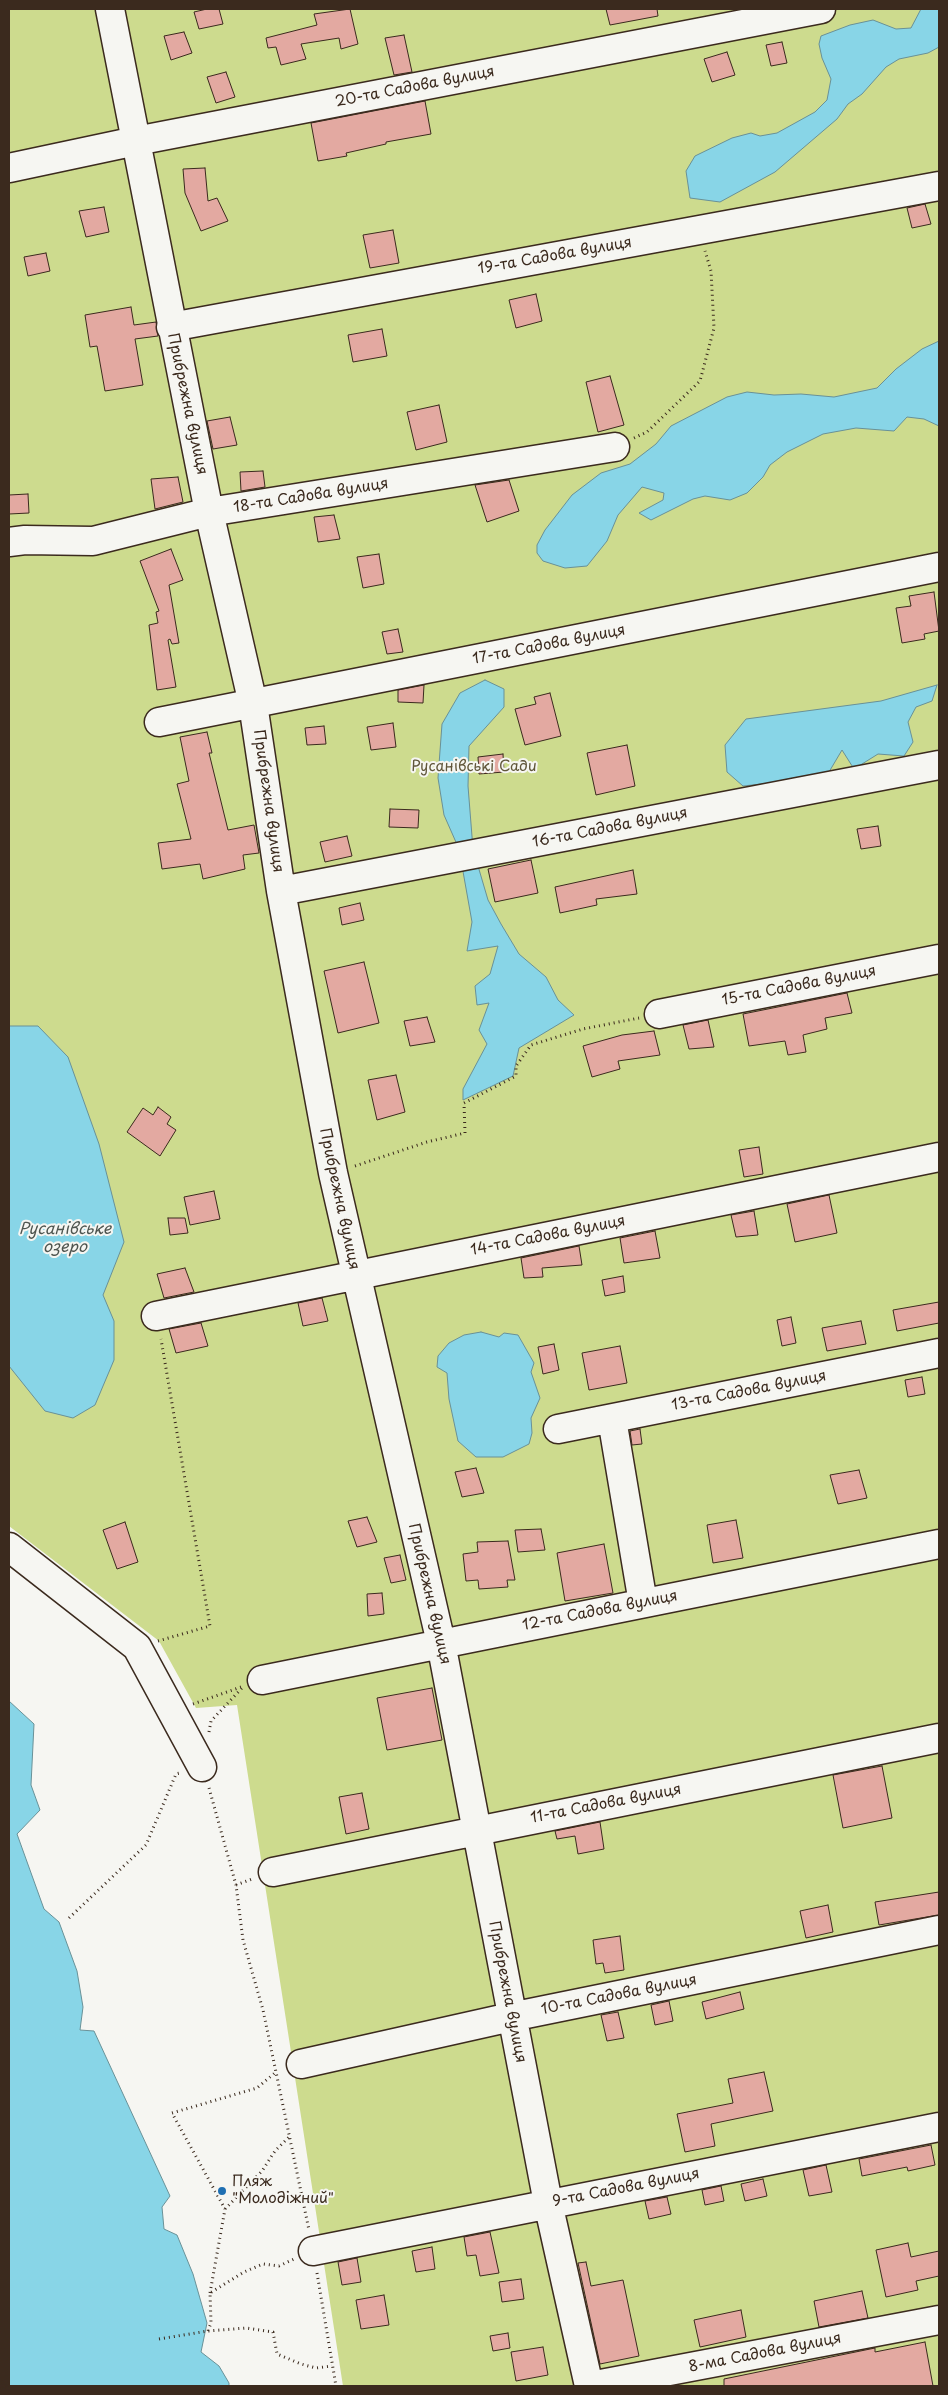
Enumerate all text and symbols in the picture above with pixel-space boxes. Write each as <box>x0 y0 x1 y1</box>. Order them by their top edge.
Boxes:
street label: 20-та Садова вулиця <box>334 63 496 111</box>
street label: 19-та Садова вулиця <box>477 234 633 278</box>
street label: Прибрежна вулиця <box>163 332 211 476</box>
street label: 18-та Садова вулиця <box>232 475 390 517</box>
street label: 17-та Садова вулиця <box>471 621 627 669</box>
street label: Прибрежна вулиця <box>249 728 287 874</box>
park label: Русанівські Сади <box>411 758 537 776</box>
street label: 16-та Садова вулиця <box>531 804 689 852</box>
street label: 15-та Садова вулиця <box>720 962 878 1010</box>
street label: Прибрежна вулиця <box>315 1127 363 1271</box>
street label: 14-та Садова вулиця <box>469 1212 627 1260</box>
water label: Русанівське озеро <box>19 1220 111 1258</box>
street label: 13-та Садова вулиця <box>670 1367 828 1415</box>
street label: Прибрежна вулиця <box>404 1522 454 1666</box>
street label: 12-та Садова вулиця <box>521 1587 679 1635</box>
street label: 11-та Садова вулиця <box>529 1781 683 1827</box>
street label: Прибрежна вулиця <box>484 1919 530 2065</box>
street label: 10-та Садова вулиця <box>540 1971 698 2019</box>
street label: 9-та Садова вулиця <box>551 2165 701 2211</box>
place label: Пляж "Молодіжний" <box>232 2173 334 2208</box>
marker: Пляж "Молодіжний" <box>216 2185 228 2197</box>
street label: 8-ма Садова вулиця <box>687 2329 843 2377</box>

